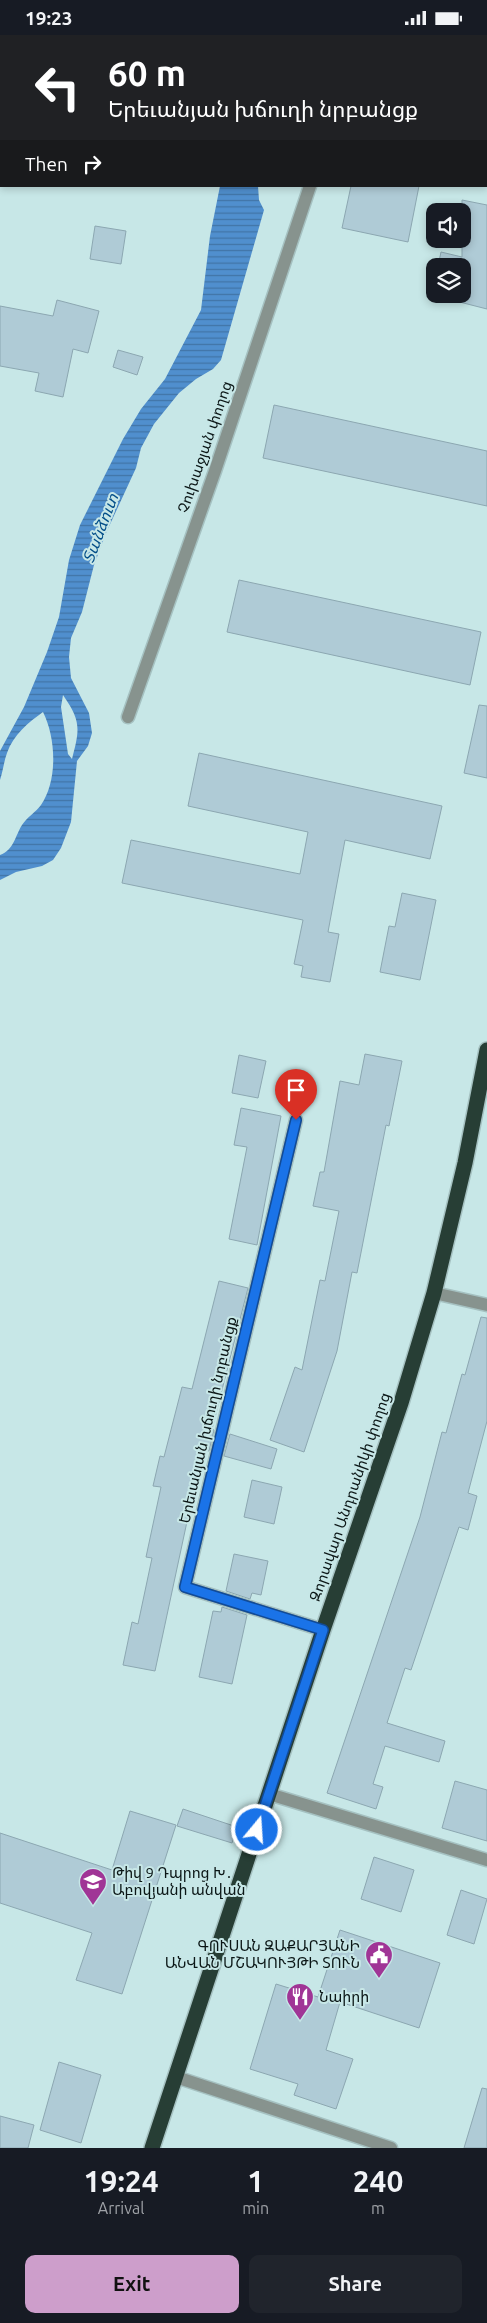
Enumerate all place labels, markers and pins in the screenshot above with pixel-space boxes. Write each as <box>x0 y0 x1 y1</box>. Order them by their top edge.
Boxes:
pin <box>275 1069 317 1120</box>
place label: Թիվ 9 Դպրոց Խ․ Աբովյանի անվան <box>112 1864 245 1899</box>
school or university icon: Թիվ 9 Դպրոց Խ․ Աբովյանի անվան <box>78 1867 108 1906</box>
place label: ԳՈՒՍԱՆ ԶԱՔԱՐՅԱՆԻ ԱՆՎԱՆ ՄՇԱԿՈՒՅԹԻ ՏՈՒՆ <box>165 1937 360 1971</box>
public building icon: ԳՈՒՍԱՆ ԶԱՔԱՐՅԱՆԻ ԱՆՎԱՆ ՄՇԱԿՈՒՅԹԻ ՏՈՒՆ <box>364 1940 394 1979</box>
restaurant icon: Նաիրի <box>285 1982 315 2021</box>
place label: Նաիրի <box>319 1988 369 2006</box>

